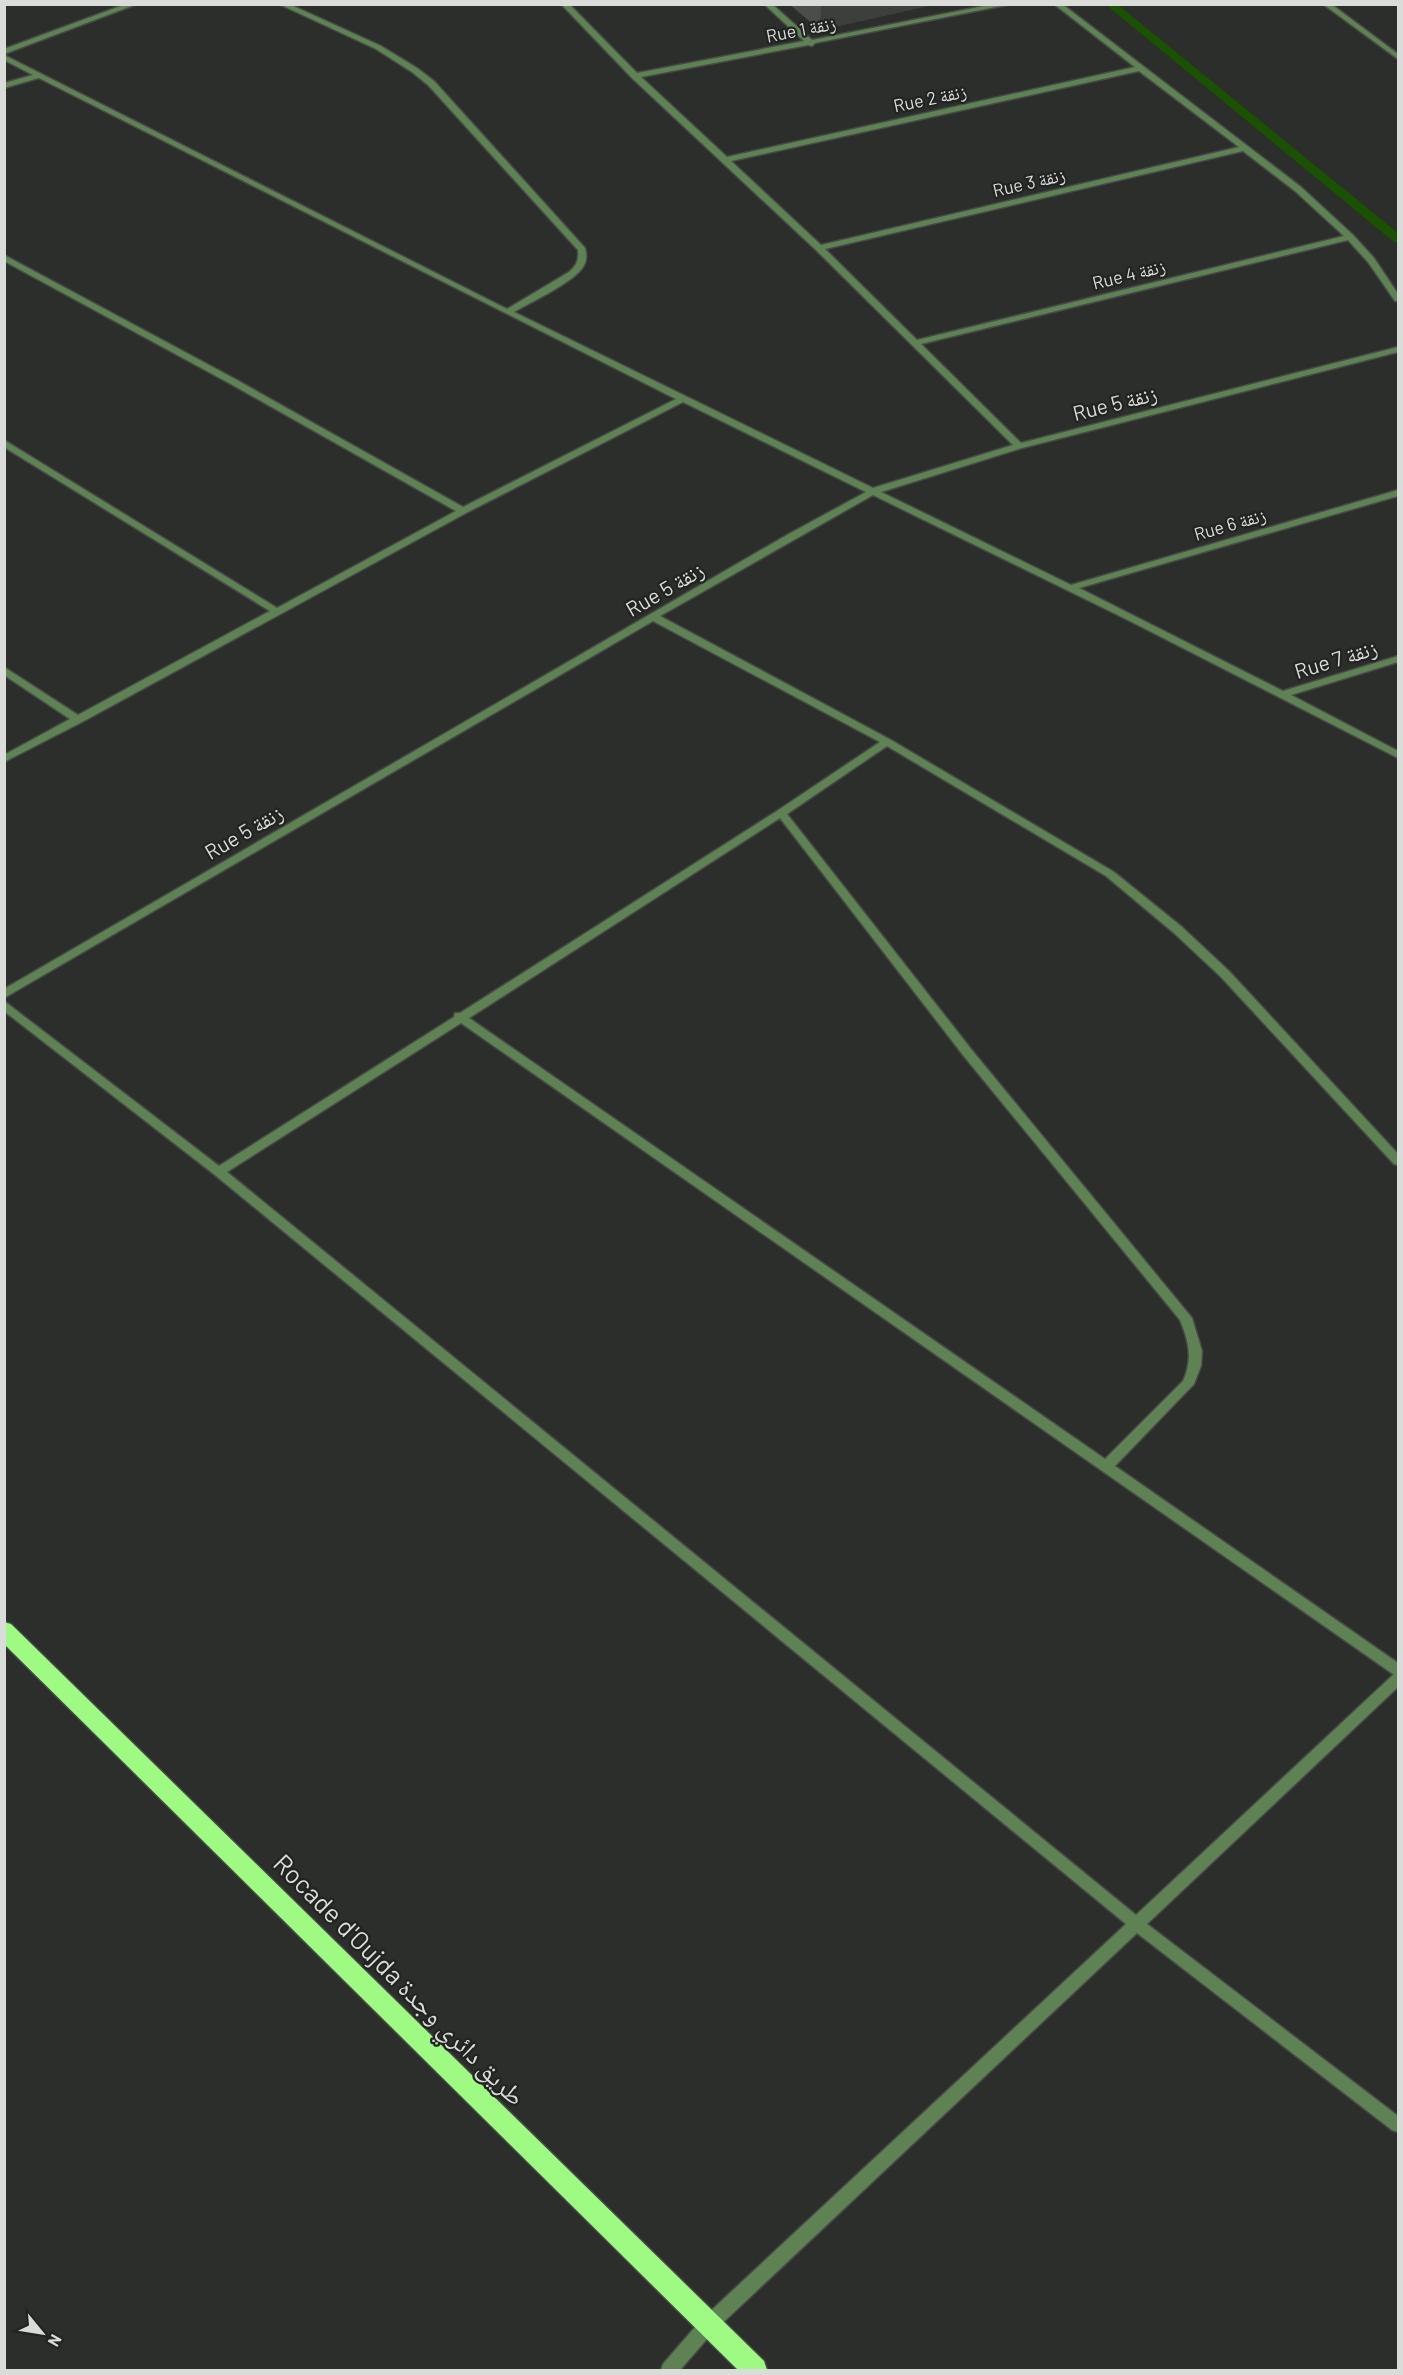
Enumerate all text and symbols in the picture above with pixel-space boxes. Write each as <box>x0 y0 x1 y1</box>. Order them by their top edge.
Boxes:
street label: Rue 1 زنقة <box>764 11 838 47</box>
street label: Rue 2 زنقة <box>891 80 968 116</box>
street label: Rue 3 زنقة <box>990 163 1067 201</box>
street label: Rue 4 زنقة <box>1090 254 1168 294</box>
street label: Rue 5 زنقة <box>1070 380 1159 425</box>
street label: Rue 6 زنقة <box>1191 503 1268 545</box>
street label: Rue 5 زنقة <box>621 556 708 621</box>
street label: Rue 7 زنقة <box>1291 634 1380 683</box>
street label: Rue 5 زنقة <box>200 799 287 864</box>
street label: Rocade d'Oujda طريق دائري وجدة <box>263 1847 532 2116</box>
north arrow <box>12 2303 72 2363</box>
text: N <box>45 2331 66 2350</box>

